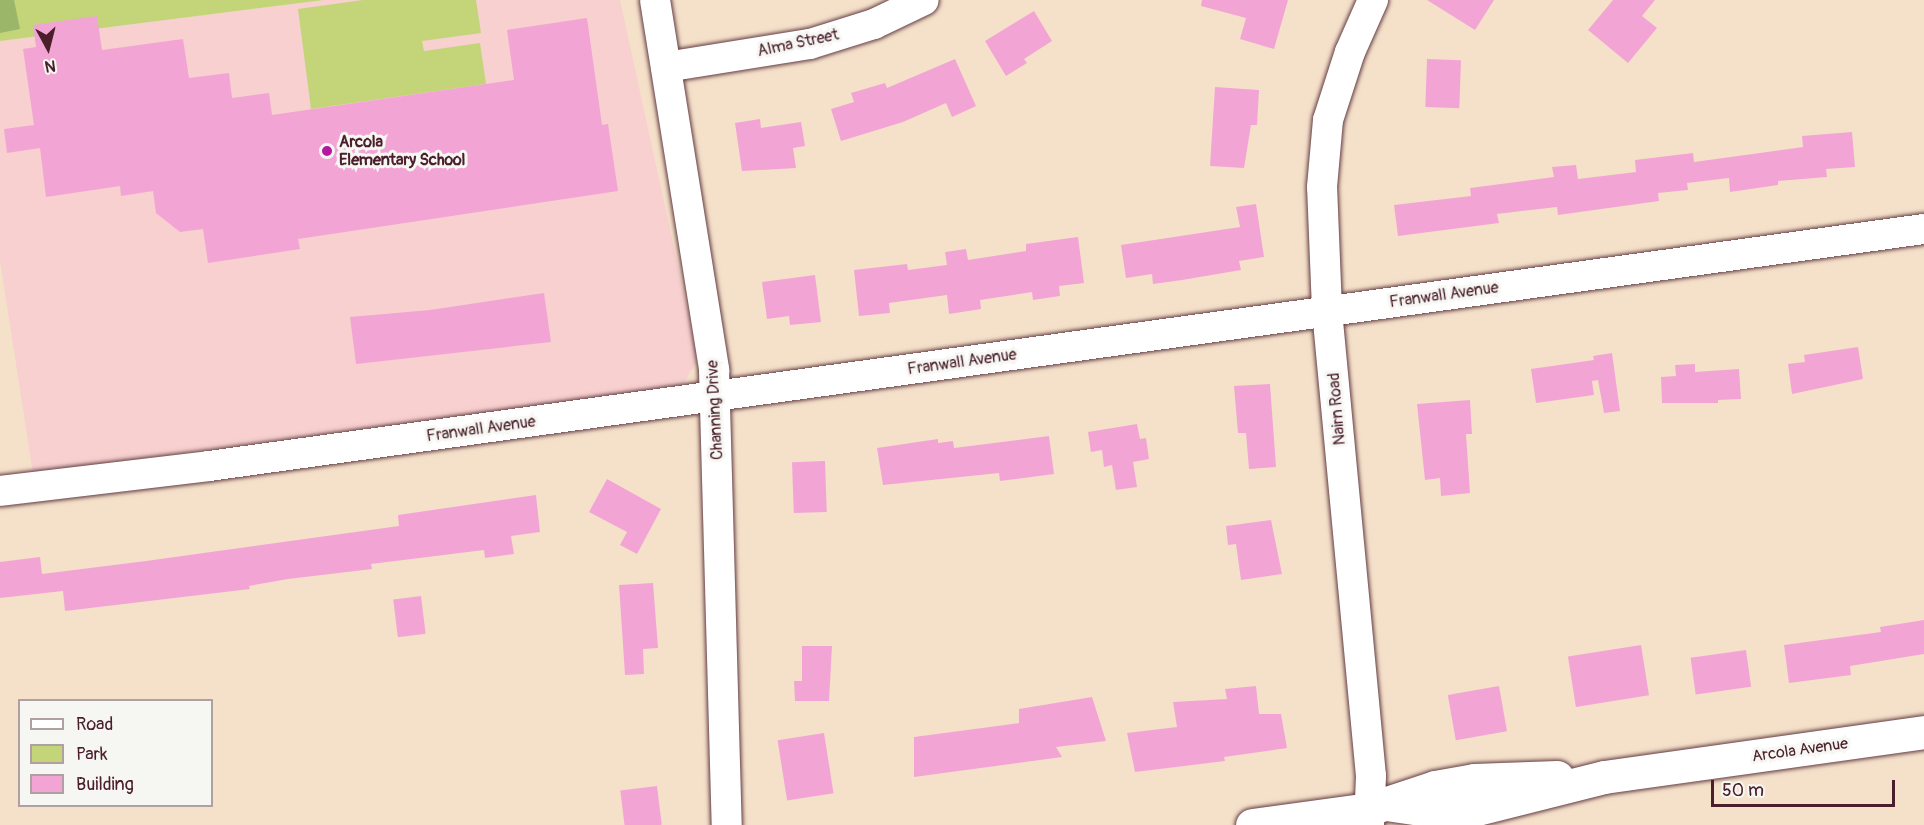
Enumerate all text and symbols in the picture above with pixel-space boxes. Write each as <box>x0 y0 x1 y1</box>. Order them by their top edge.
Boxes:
north arrow <box>18 18 78 78</box>
street label: Alma Street <box>756 25 840 61</box>
text: N <box>44 55 57 76</box>
place label: Arcola Elementary School <box>339 132 465 170</box>
marker: Arcola Elementary School <box>320 144 334 158</box>
street label: Franwall Avenue <box>1388 278 1500 312</box>
street label: Franwall Avenue <box>906 345 1018 379</box>
street label: Channing Drive <box>703 360 727 460</box>
street label: Nairn Road <box>1324 372 1350 446</box>
street label: Franwall Avenue <box>425 412 537 446</box>
legend <box>18 699 213 807</box>
text: Road <box>76 713 113 736</box>
street label: Arcola Avenue <box>1751 734 1849 766</box>
text: Park <box>76 743 108 766</box>
scale bar <box>1714 768 1898 806</box>
text: Building <box>76 773 134 796</box>
text: 50 m <box>1722 779 1764 802</box>

